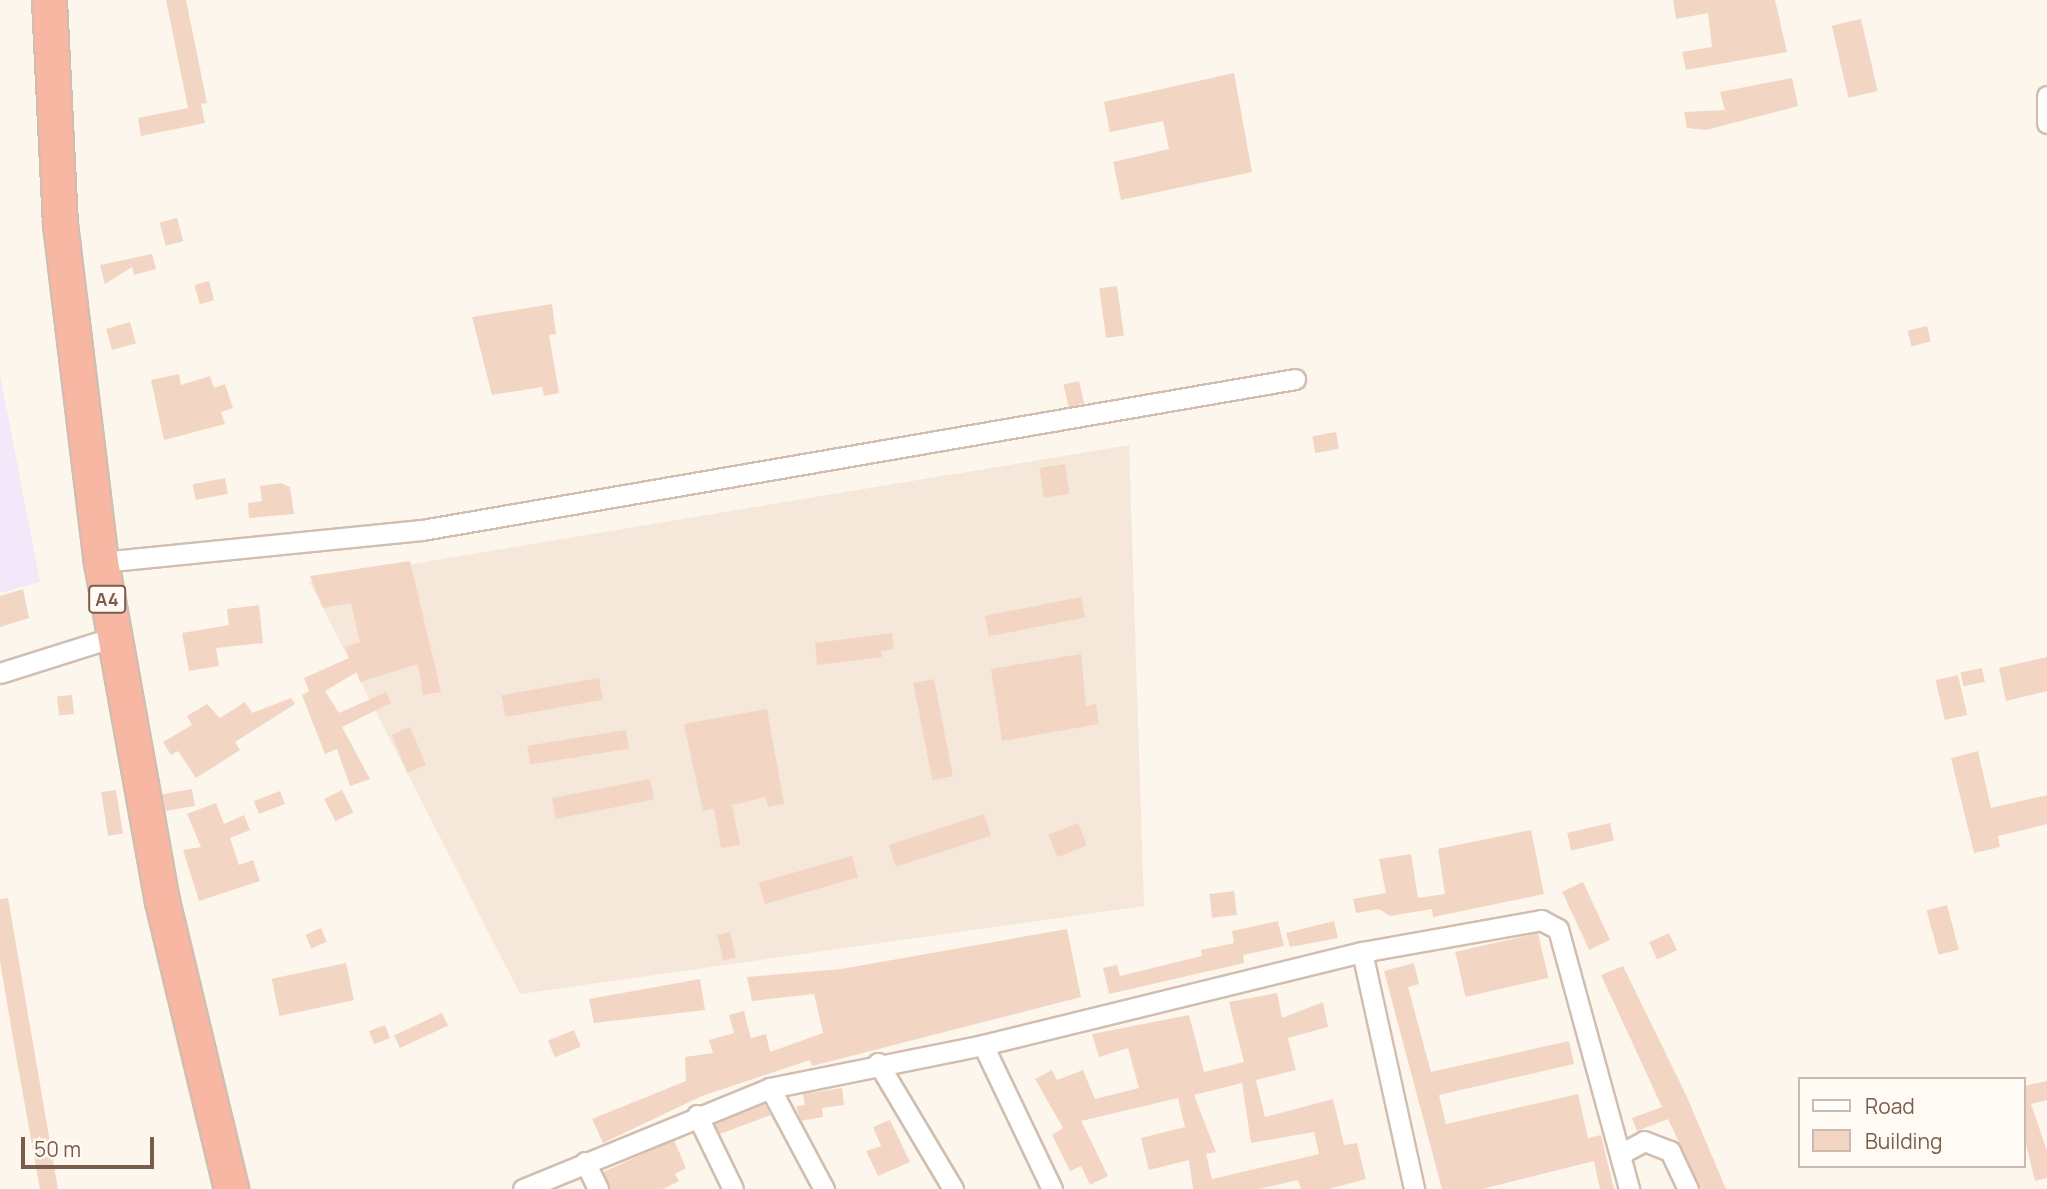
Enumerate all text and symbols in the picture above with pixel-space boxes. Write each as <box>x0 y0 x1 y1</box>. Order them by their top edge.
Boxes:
road number: A4 <box>88 584 126 614</box>
legend <box>1798 1077 2026 1168</box>
text: Road <box>1865 1092 1915 1120</box>
scale bar <box>24 1122 158 1166</box>
text: Building <box>1865 1127 1942 1155</box>
text: 50 m <box>34 1135 81 1163</box>

